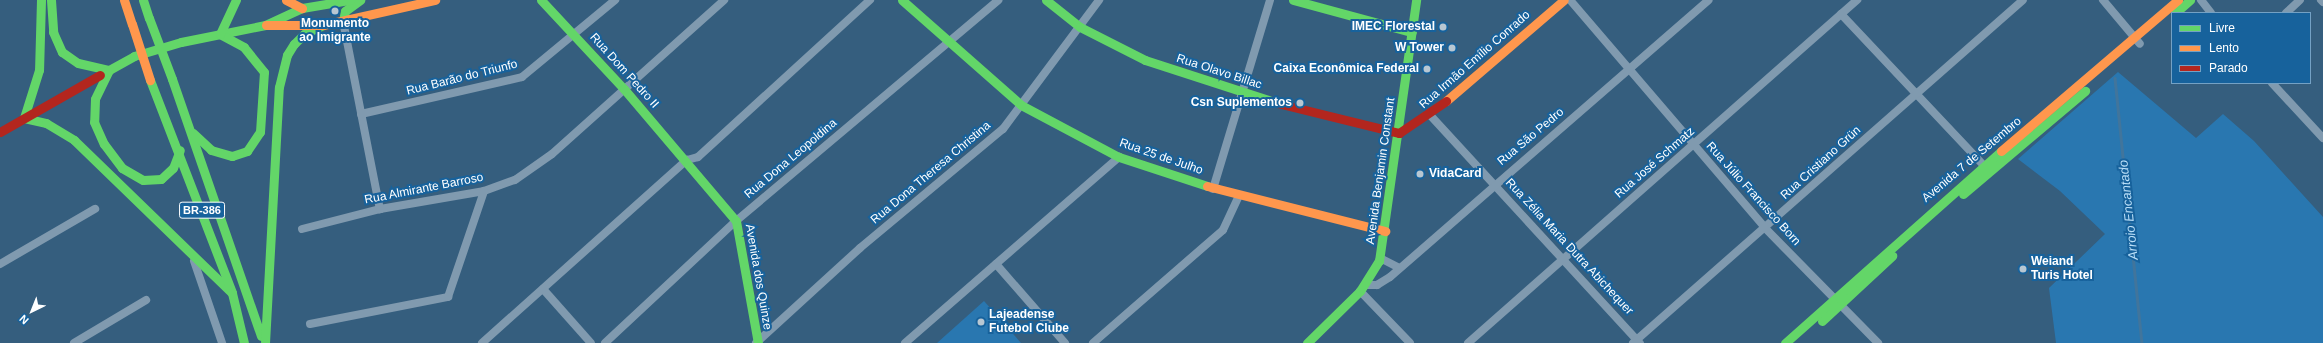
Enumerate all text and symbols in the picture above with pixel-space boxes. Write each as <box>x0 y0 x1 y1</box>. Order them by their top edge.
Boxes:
marker: Monumento ao Imigrante <box>330 6 340 16</box>
street label: Rua Irmão Emílio Conrado <box>1417 8 1533 112</box>
legend <box>2171 12 2311 84</box>
place label: Monumento ao Imigrante <box>299 17 371 45</box>
place label: IMEC Florestal <box>1352 20 1435 34</box>
text: Livre <box>2209 21 2235 35</box>
marker: IMEC Florestal <box>1438 22 1448 32</box>
street label: Rua Dom Pedro II <box>587 30 661 112</box>
place label: W Tower <box>1395 41 1444 55</box>
text: Lento <box>2209 41 2239 55</box>
marker: W Tower <box>1447 43 1457 53</box>
street label: Rua Olavo Billac <box>1175 51 1263 93</box>
street label: Rua Barão do Triunfo <box>405 57 519 99</box>
text: Parado <box>2209 61 2248 75</box>
place label: Caixa Econômica Federal <box>1274 62 1419 76</box>
marker: Caixa Econômica Federal <box>1422 64 1432 74</box>
place label: Csn Suplementos <box>1191 96 1292 110</box>
street label: Avenida Benjamin Constant <box>1364 97 1398 245</box>
marker: Csn Suplementos <box>1295 98 1305 108</box>
street label: Rua São Pedro <box>1495 105 1567 169</box>
street label: Avenida 7 de Setembro <box>1919 114 2025 206</box>
street label: Rua Dona Leopoldina <box>742 116 840 202</box>
street label: Rua Dona Theresa Christina <box>868 119 994 227</box>
street label: Rua Cristiano Grün <box>1778 123 1864 203</box>
street label: Rua José Schmatz <box>1612 125 1698 201</box>
street label: Rua 25 de Julho <box>1117 136 1205 178</box>
street label: Rua Júlio Francisco Born <box>1703 139 1803 249</box>
water label: Arroio Encantado <box>2116 159 2142 261</box>
place label: VidaCard <box>1429 167 1481 181</box>
marker: VidaCard <box>1414 168 1426 180</box>
street label: Rua Almirante Barroso <box>363 170 485 208</box>
street label: Rua Zélia Maria Dutra Abichequer <box>1502 176 1636 318</box>
road number: BR-386 <box>179 201 225 219</box>
street label: Avenida dos Quinze <box>742 223 774 331</box>
place label: Weiand Turis Hotel <box>2031 255 2093 283</box>
marker: Weiand Turis Hotel <box>2018 264 2028 274</box>
north arrow <box>12 291 52 331</box>
place label: Lajeadense Futebol Clube <box>989 308 1069 336</box>
text: N <box>17 313 31 327</box>
marker: Lajeadense Futebol Clube <box>976 317 986 327</box>

